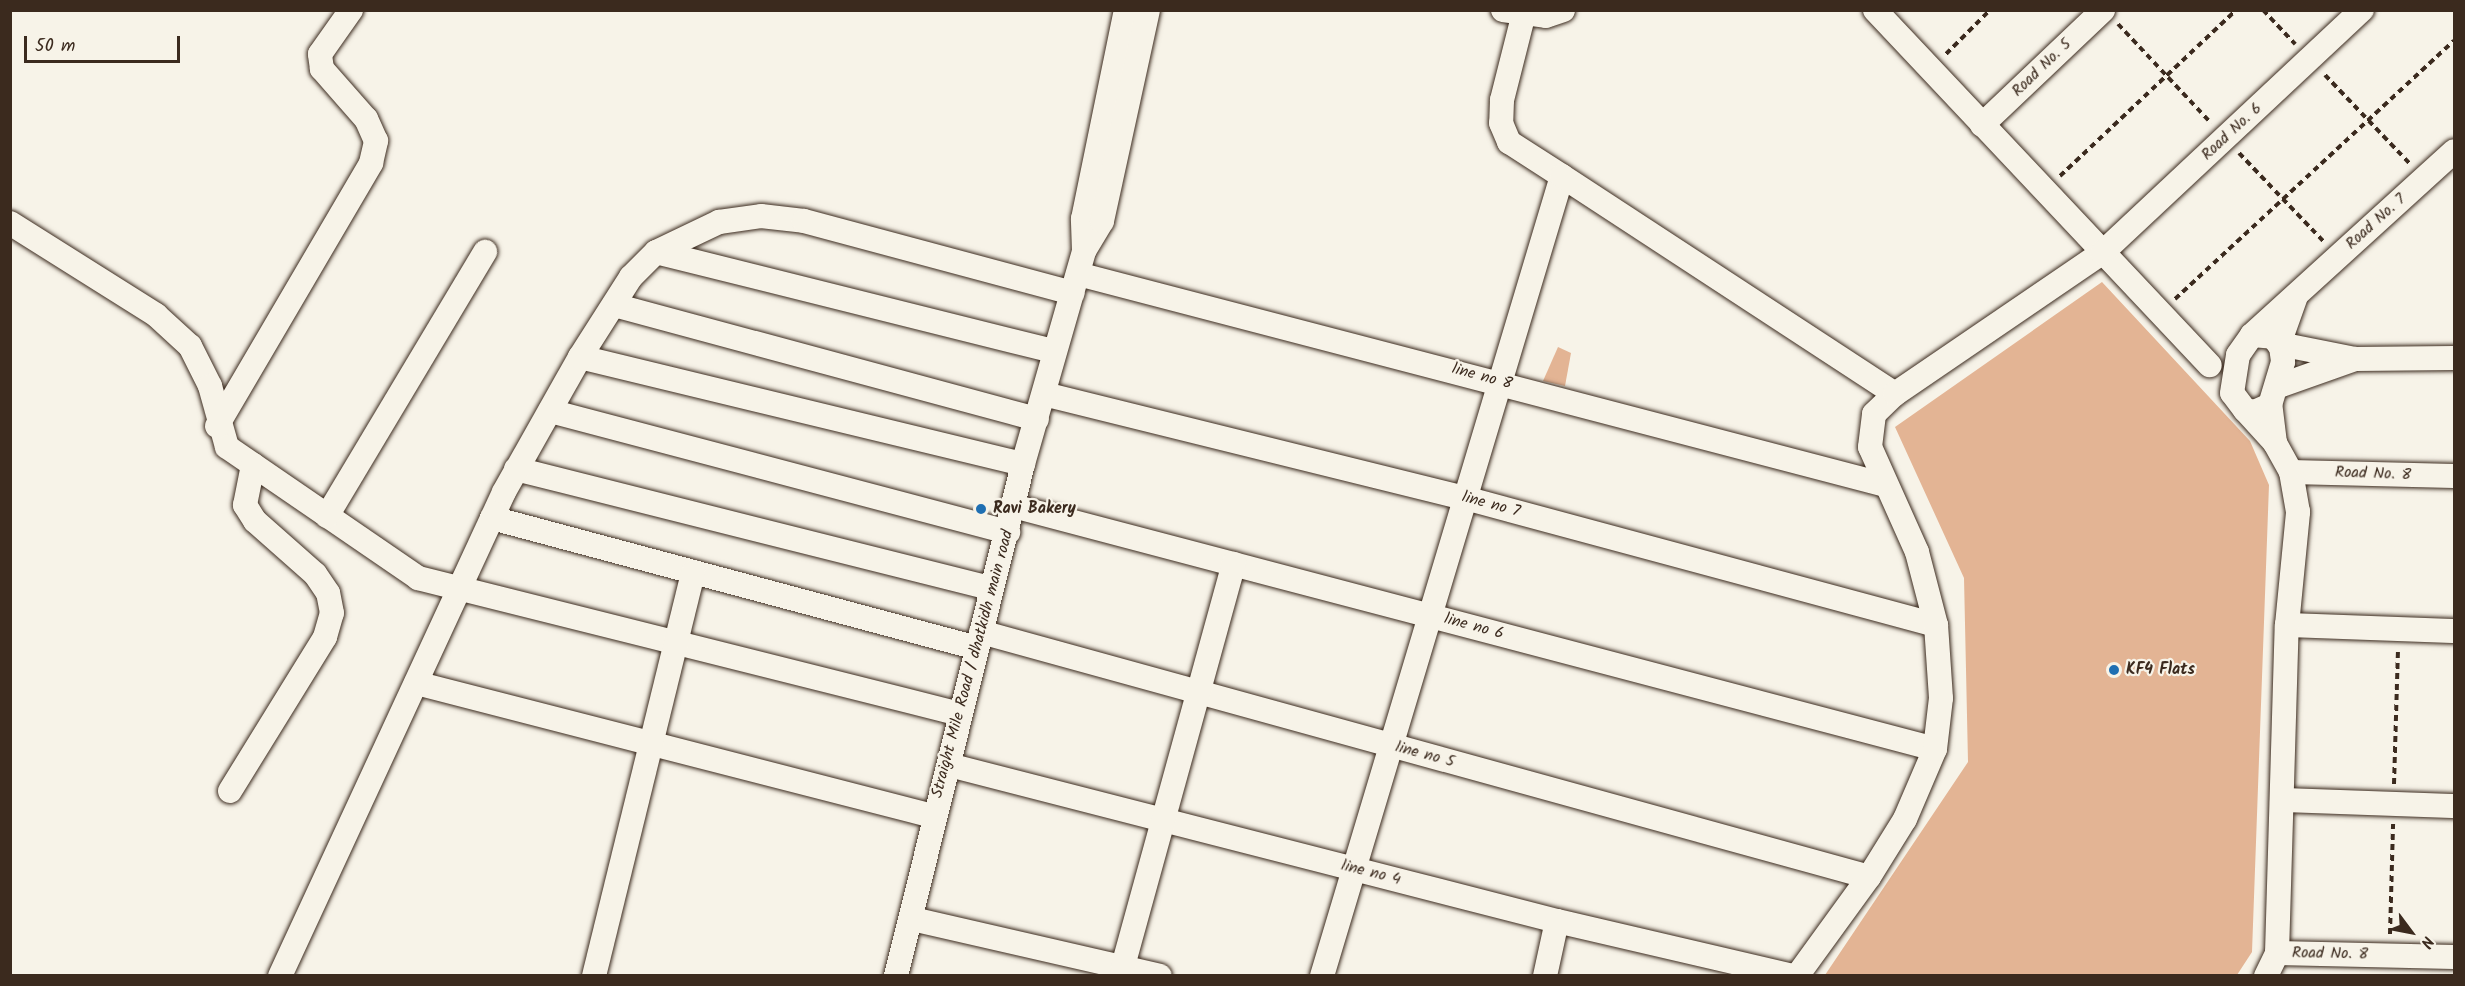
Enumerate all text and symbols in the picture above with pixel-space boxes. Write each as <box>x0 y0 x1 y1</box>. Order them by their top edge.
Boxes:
scale bar <box>27 24 183 62</box>
text: 50 m <box>35 32 75 61</box>
street label: Road No. 5 <box>2008 35 2076 101</box>
street label: Road No. 6 <box>2198 99 2266 165</box>
street label: Road No. 7 <box>2342 190 2410 254</box>
street label: line no 8 <box>1450 360 1514 394</box>
street label: Road No. 8 <box>2334 463 2412 485</box>
street label: line no 7 <box>1460 488 1522 522</box>
place label: Ravi Bakery <box>993 499 1076 519</box>
marker: Ravi Bakery <box>974 502 988 516</box>
street label: Straight Mile Road / dhatkidh main road <box>928 528 1018 800</box>
street label: line no 6 <box>1442 610 1506 644</box>
place label: KF4 Flats <box>2126 660 2195 680</box>
marker: KF4 Flats <box>2107 663 2121 677</box>
street label: line no 5 <box>1393 738 1457 772</box>
street label: line no 4 <box>1339 856 1403 890</box>
north arrow <box>2381 902 2441 962</box>
text: N <box>2413 931 2440 953</box>
street label: Road No. 8 <box>2292 944 2368 964</box>

